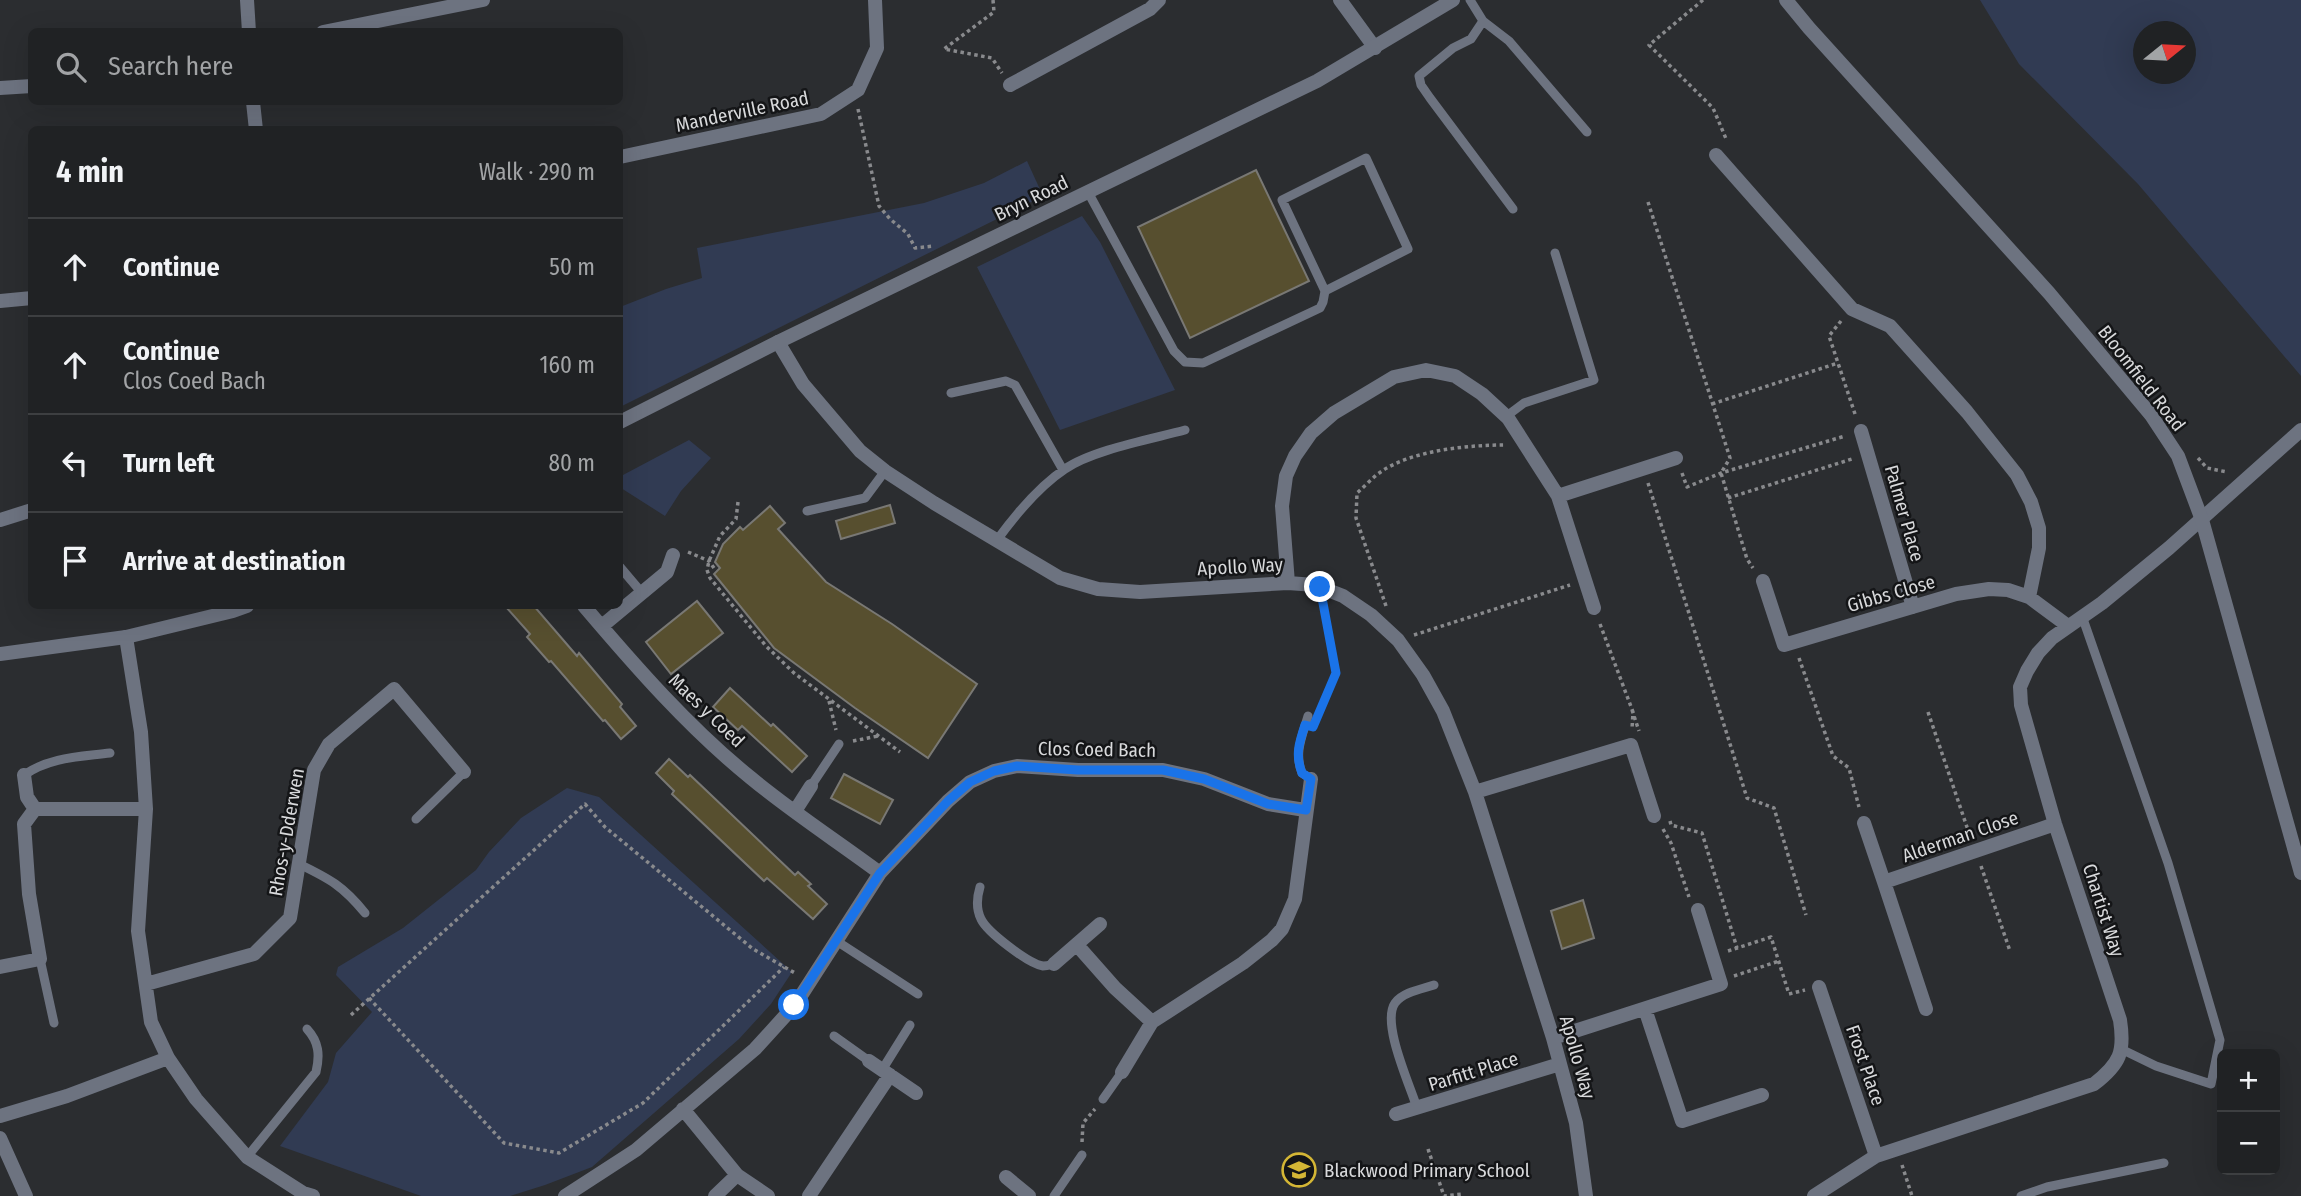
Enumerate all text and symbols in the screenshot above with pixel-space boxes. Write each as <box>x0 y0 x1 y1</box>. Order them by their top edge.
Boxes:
north arrow <box>2133 21 2196 84</box>
search box <box>28 28 623 105</box>
icon: search <box>52 48 90 86</box>
text: Search here <box>108 51 233 82</box>
street label: Manderville Road <box>673 86 811 137</box>
text: 4 min <box>56 154 124 190</box>
text: Walk · 290 m <box>479 158 595 186</box>
street label: Bryn Road <box>991 171 1072 226</box>
icon: ahead <box>56 248 94 286</box>
text: Continue <box>123 252 220 283</box>
text: 50 m <box>549 253 595 281</box>
street label: Bloomfield Road <box>2093 321 2190 436</box>
text: Continue <box>123 336 220 367</box>
icon: ahead <box>56 346 94 384</box>
text: 160 m <box>540 351 595 379</box>
text: Clos Coed Bach <box>123 367 266 395</box>
icon: left <box>56 444 94 482</box>
text: Turn left <box>123 448 215 479</box>
text: 80 m <box>548 449 595 477</box>
street label: Palmer Place <box>1880 462 1929 564</box>
icon: arrive <box>56 542 94 580</box>
text: Arrive at destination <box>123 546 346 577</box>
street label: Apollo Way <box>1197 553 1284 580</box>
street label: Gibbs Close <box>1845 570 1938 617</box>
route end <box>1304 571 1335 602</box>
street label: Maes y Coed <box>664 669 749 752</box>
street label: Clos Coed Bach <box>1038 737 1156 762</box>
street label: Rhos-y-Dderwen <box>264 766 309 898</box>
street label: Alderman Close <box>1899 806 2021 867</box>
street label: Chartist Way <box>2078 861 2130 960</box>
route start <box>778 989 809 1020</box>
street label: Apollo Way <box>1555 1013 1601 1102</box>
street label: Frost Place <box>1841 1022 1890 1108</box>
street label: Parfitt Place <box>1425 1047 1521 1096</box>
map controls <box>2217 1049 2280 1175</box>
button: + <box>2217 1049 2280 1112</box>
button: − <box>2217 1112 2280 1175</box>
school or university icon: Blackwood Primary School <box>1280 1151 1318 1189</box>
place label: Blackwood Primary School <box>1324 1159 1530 1182</box>

